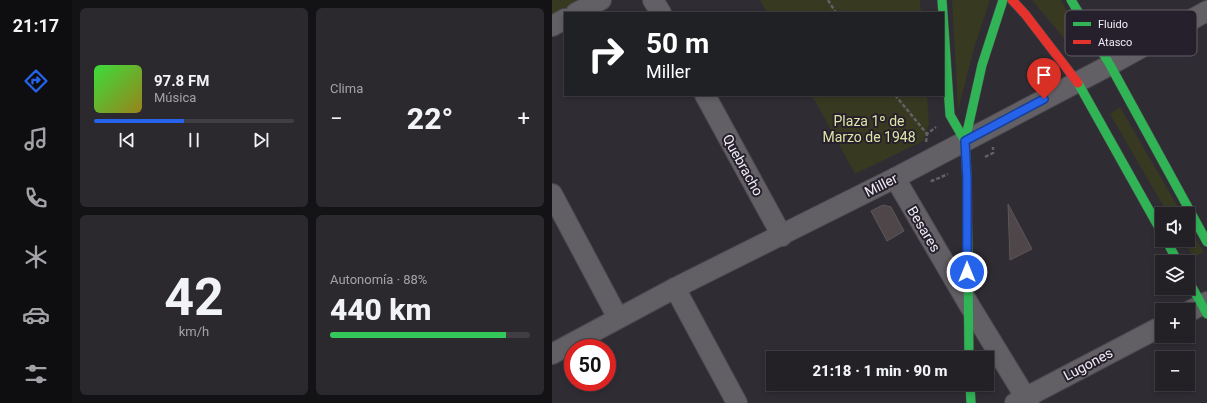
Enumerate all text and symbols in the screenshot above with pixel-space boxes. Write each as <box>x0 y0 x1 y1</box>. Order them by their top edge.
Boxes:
legend <box>1065 10 1197 56</box>
text: 21:17 <box>13 15 59 36</box>
text: Fluido <box>1098 18 1128 31</box>
text: 50 m <box>646 27 709 60</box>
icon: right <box>580 28 632 80</box>
text: Atasco <box>1098 36 1132 49</box>
pin <box>1027 58 1061 99</box>
text: Miller <box>646 61 691 82</box>
icon: arrive <box>1033 64 1055 86</box>
icon: directions <box>22 67 50 95</box>
text: 97.8 FM <box>154 72 209 90</box>
text: Clima <box>330 81 363 96</box>
text: Música <box>154 90 196 105</box>
text: 22° <box>407 101 453 136</box>
text: − <box>330 106 343 131</box>
text: + <box>518 106 530 131</box>
park label: Plaza 1º de Marzo de 1948 <box>822 113 916 145</box>
icon: music <box>22 125 50 153</box>
icon: previous <box>116 129 138 151</box>
icon: pause <box>183 129 205 151</box>
icon: next <box>250 129 272 151</box>
street label: Quebracho <box>720 131 766 199</box>
street label: Miller <box>862 170 900 200</box>
icon: phone <box>22 184 50 212</box>
street label: Besares <box>904 203 944 255</box>
map controls <box>1155 207 1195 391</box>
button: sound <box>1155 207 1195 247</box>
icon: climate <box>22 243 50 271</box>
position arrow <box>946 251 988 293</box>
button: layers <box>1155 255 1195 295</box>
text: 42 <box>164 267 224 328</box>
text: Autonomía · 88% <box>330 272 427 287</box>
text: 440 km <box>330 292 432 327</box>
icon: car <box>22 301 50 329</box>
button: + <box>1155 303 1195 343</box>
text: km/h <box>179 324 209 339</box>
speed limit sign: 50 <box>564 339 616 391</box>
street label: Lugones <box>1061 344 1115 384</box>
button: − <box>1155 351 1195 391</box>
icon: filters <box>22 360 50 388</box>
text: 21:18 · 1 min · 90 m <box>812 362 948 380</box>

